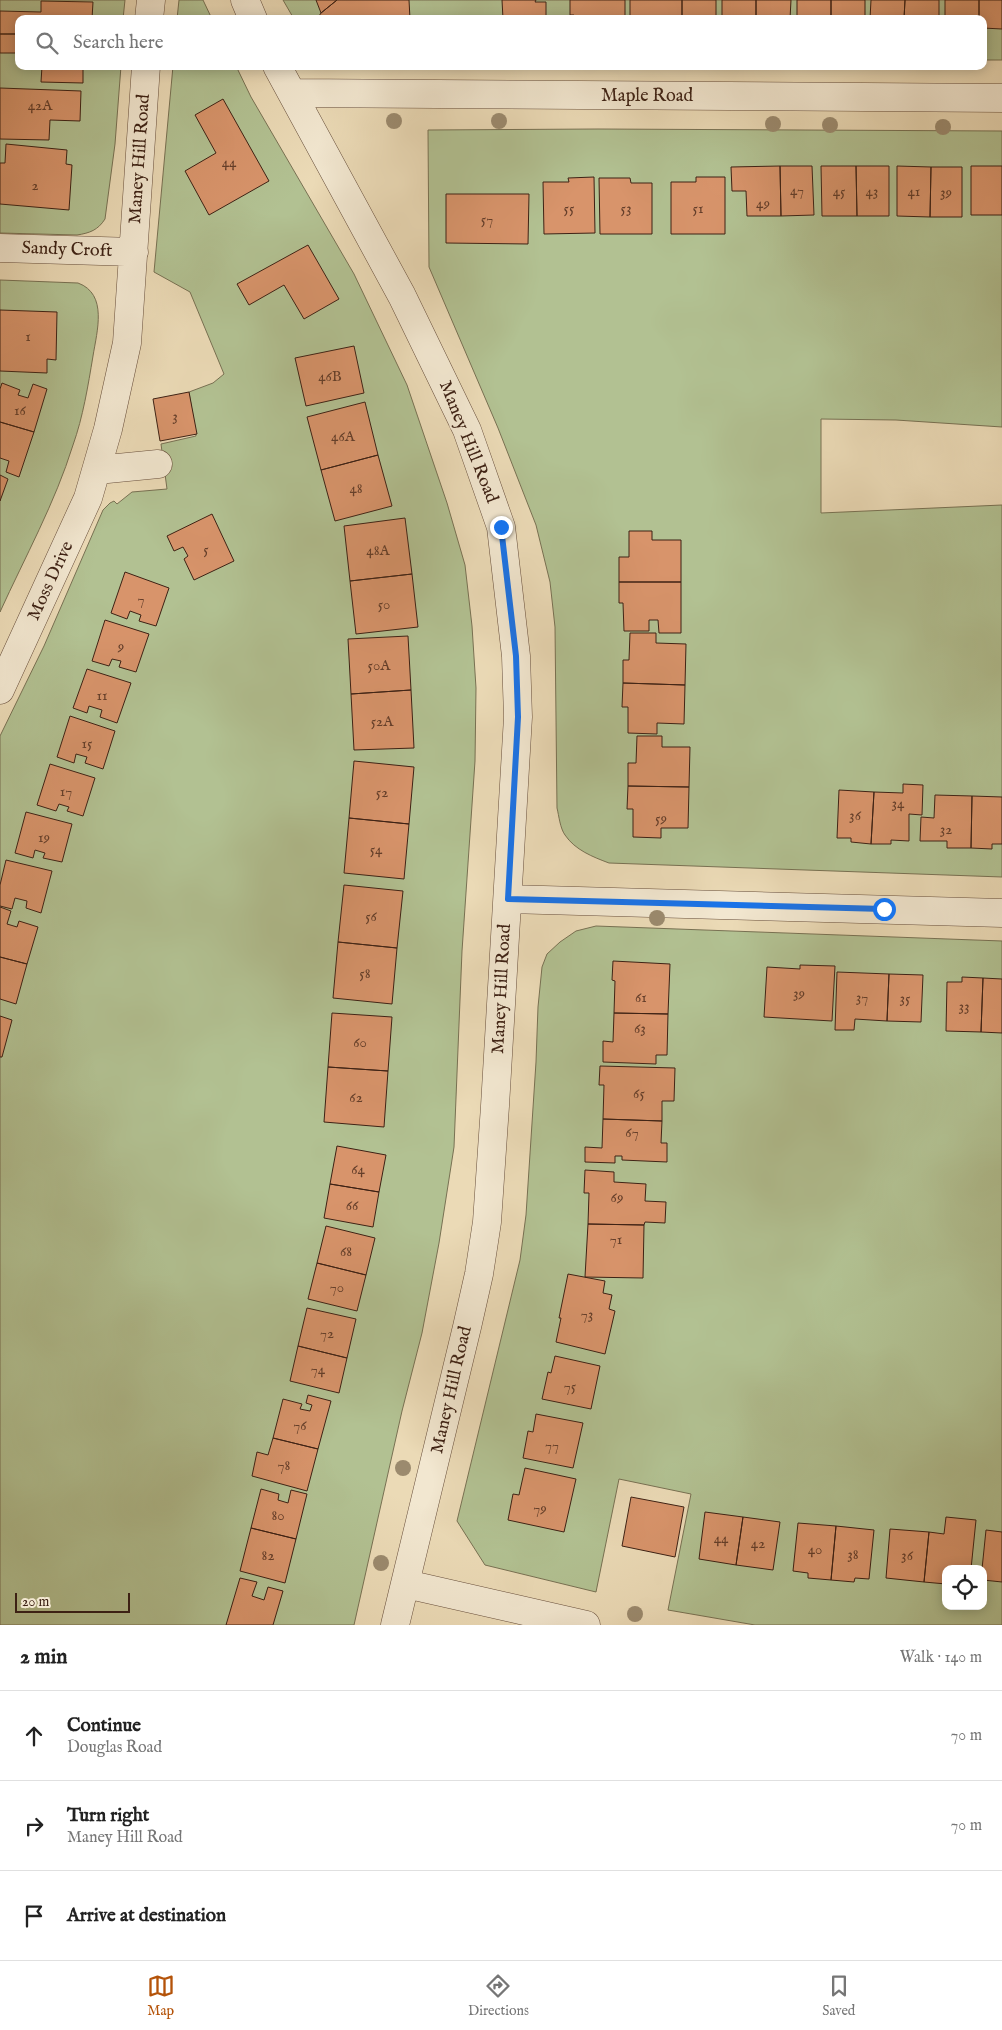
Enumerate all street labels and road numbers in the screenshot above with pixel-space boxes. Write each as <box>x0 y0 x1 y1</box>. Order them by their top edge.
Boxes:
street label: Maple Road <box>601 85 693 108</box>
street label: Maney Hill Road <box>124 93 156 225</box>
street label: Sandy Croft <box>21 237 113 263</box>
street label: Maney Hill Road <box>433 377 503 507</box>
street label: Moss Drive <box>23 538 79 624</box>
street label: Maney Hill Road <box>487 923 517 1055</box>
street label: Maney Hill Road <box>426 1324 478 1456</box>

